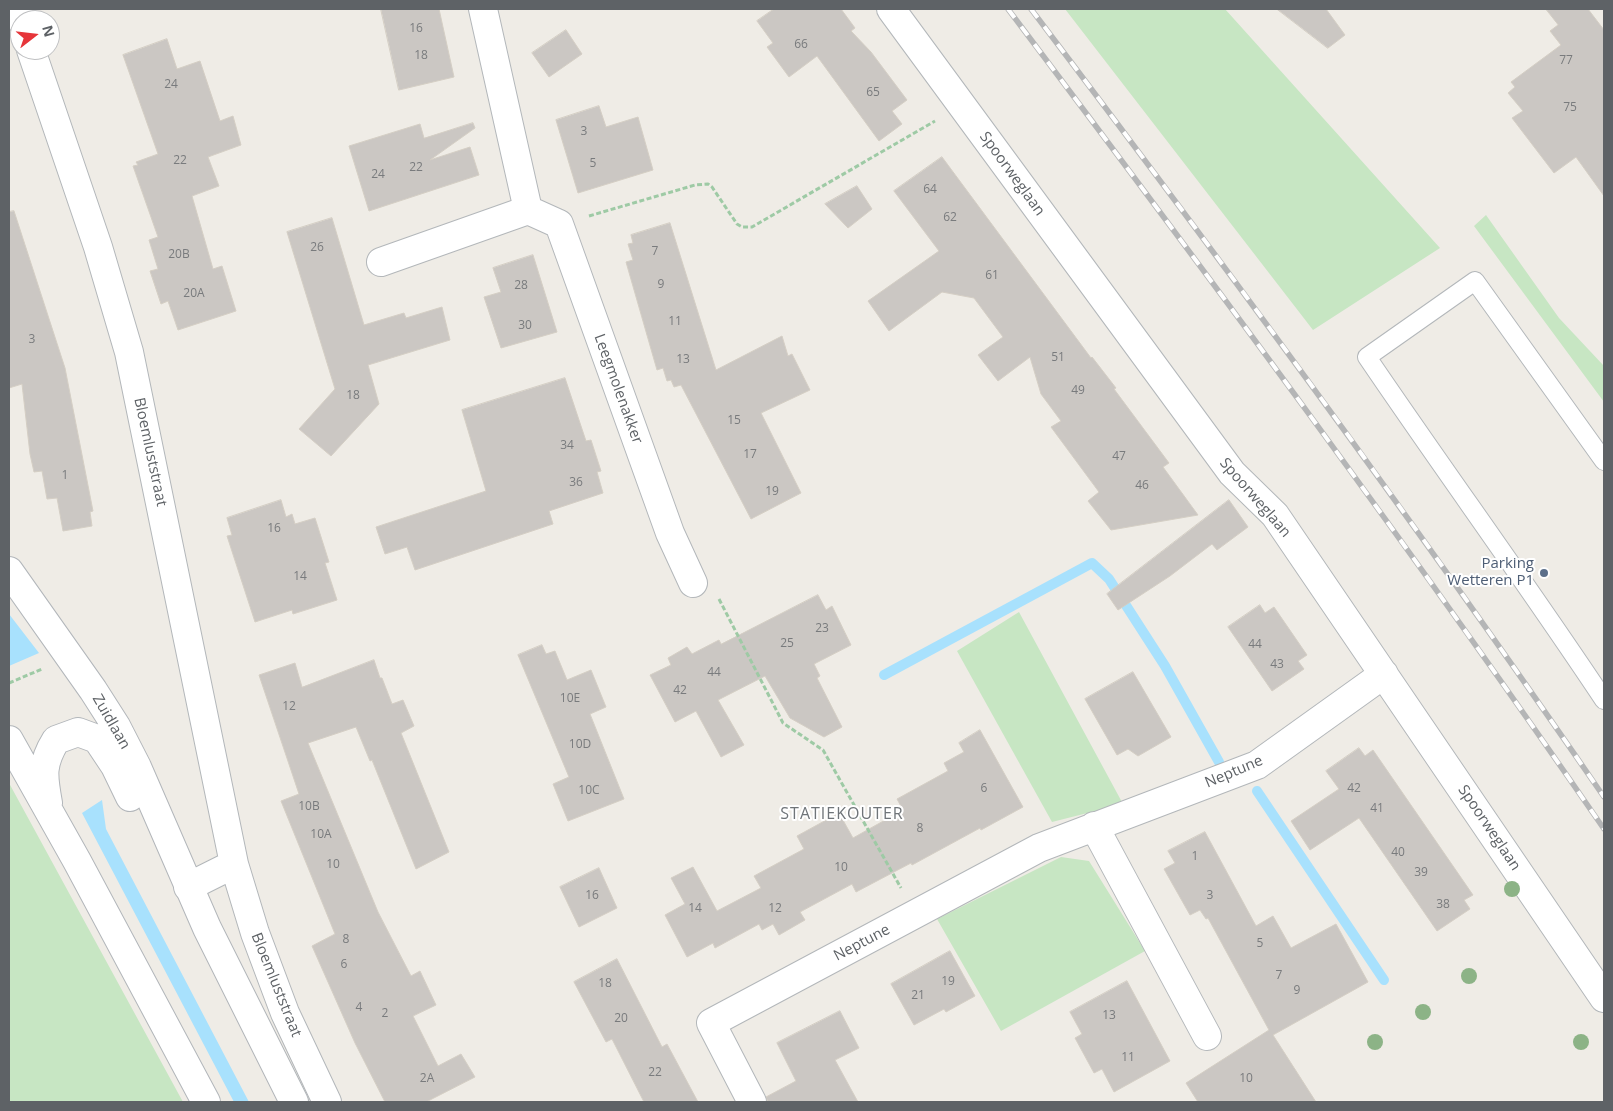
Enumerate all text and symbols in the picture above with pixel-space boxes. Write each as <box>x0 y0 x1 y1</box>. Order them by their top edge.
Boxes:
north arrow <box>10 10 60 60</box>
house number: 16 <box>409 22 423 36</box>
text: N <box>38 23 60 39</box>
house number: 66 <box>794 38 808 52</box>
house number: 18 <box>414 49 428 63</box>
house number: 77 <box>1559 54 1573 68</box>
house number: 24 <box>164 78 178 92</box>
house number: 65 <box>866 86 880 100</box>
house number: 75 <box>1563 101 1577 115</box>
house number: 3 <box>581 125 587 139</box>
street label: Spoorweglaan <box>975 128 1049 220</box>
house number: 22 <box>173 154 187 168</box>
house number: 5 <box>590 157 596 171</box>
house number: 22 <box>409 161 423 175</box>
house number: 24 <box>371 168 385 182</box>
house number: 64 <box>923 183 937 197</box>
house number: 62 <box>943 211 957 225</box>
house number: 26 <box>310 241 324 255</box>
house number: 7 <box>652 245 658 259</box>
house number: 20B <box>168 248 190 262</box>
house number: 61 <box>985 269 999 283</box>
house number: 9 <box>658 278 664 292</box>
house number: 28 <box>514 279 528 293</box>
house number: 20A <box>183 287 205 301</box>
house number: 11 <box>668 315 682 329</box>
house number: 30 <box>518 319 532 333</box>
street label: Leegmolenakker <box>590 332 646 446</box>
house number: 3 <box>29 333 35 347</box>
house number: 51 <box>1051 351 1065 365</box>
house number: 13 <box>676 353 690 367</box>
house number: 49 <box>1071 384 1085 398</box>
house number: 18 <box>346 389 360 403</box>
street label: Bloemluststraat <box>130 396 170 508</box>
house number: 15 <box>727 414 741 428</box>
house number: 34 <box>560 439 574 453</box>
house number: 17 <box>743 448 757 462</box>
house number: 47 <box>1112 450 1126 464</box>
street label: Spoorweglaan <box>1216 455 1294 541</box>
house number: 1 <box>62 469 68 483</box>
house number: 36 <box>569 476 583 490</box>
house number: 46 <box>1135 479 1149 493</box>
house number: 19 <box>765 485 779 499</box>
house number: 16 <box>267 522 281 536</box>
place label: Parking Wetteren P1 <box>1447 555 1534 590</box>
marker: Parking Wetteren P1 <box>1538 567 1550 579</box>
house number: 14 <box>293 570 307 584</box>
house number: 23 <box>815 622 829 636</box>
house number: 25 <box>780 637 794 651</box>
house number: 44 <box>1248 638 1262 652</box>
house number: 43 <box>1270 658 1284 672</box>
house number: 44 <box>707 666 721 680</box>
house number: 42 <box>673 684 687 698</box>
street label: Zuidlaan <box>88 691 134 753</box>
house number: 10E <box>560 692 580 706</box>
house number: 12 <box>282 700 296 714</box>
house number: 10D <box>569 738 591 752</box>
street label: Neptune <box>1202 752 1266 792</box>
house number: 6 <box>981 782 987 796</box>
house number: 42 <box>1347 782 1361 796</box>
street label: Spoorweglaan <box>1454 782 1524 874</box>
house number: 10C <box>578 784 600 798</box>
house number: 10B <box>298 800 320 814</box>
house number: 41 <box>1370 802 1384 816</box>
district label: STATIEKOUTER <box>779 804 905 824</box>
house number: 8 <box>917 822 923 836</box>
house number: 10A <box>310 828 332 842</box>
house number: 40 <box>1391 846 1405 860</box>
house number: 1 <box>1192 850 1198 864</box>
house number: 10 <box>326 858 340 872</box>
house number: 10 <box>834 861 848 875</box>
house number: 39 <box>1414 866 1428 880</box>
house number: 16 <box>585 889 599 903</box>
house number: 3 <box>1207 889 1213 903</box>
house number: 38 <box>1436 898 1450 912</box>
house number: 14 <box>688 902 702 916</box>
house number: 12 <box>768 902 782 916</box>
street label: Neptune <box>831 921 893 965</box>
street label: Bloemluststraat <box>247 930 305 1040</box>
house number: 8 <box>343 933 349 947</box>
house number: 5 <box>1257 937 1263 951</box>
house number: 6 <box>341 958 347 972</box>
house number: 7 <box>1276 969 1282 983</box>
house number: 19 <box>941 975 955 989</box>
house number: 18 <box>598 977 612 991</box>
house number: 9 <box>1294 984 1300 998</box>
house number: 21 <box>911 989 925 1003</box>
house number: 4 <box>356 1001 362 1015</box>
house number: 2 <box>382 1007 388 1021</box>
house number: 13 <box>1102 1009 1116 1023</box>
house number: 20 <box>614 1012 628 1026</box>
house number: 11 <box>1121 1051 1135 1065</box>
house number: 22 <box>648 1066 662 1080</box>
house number: 2A <box>420 1072 434 1086</box>
house number: 10 <box>1239 1072 1253 1086</box>

